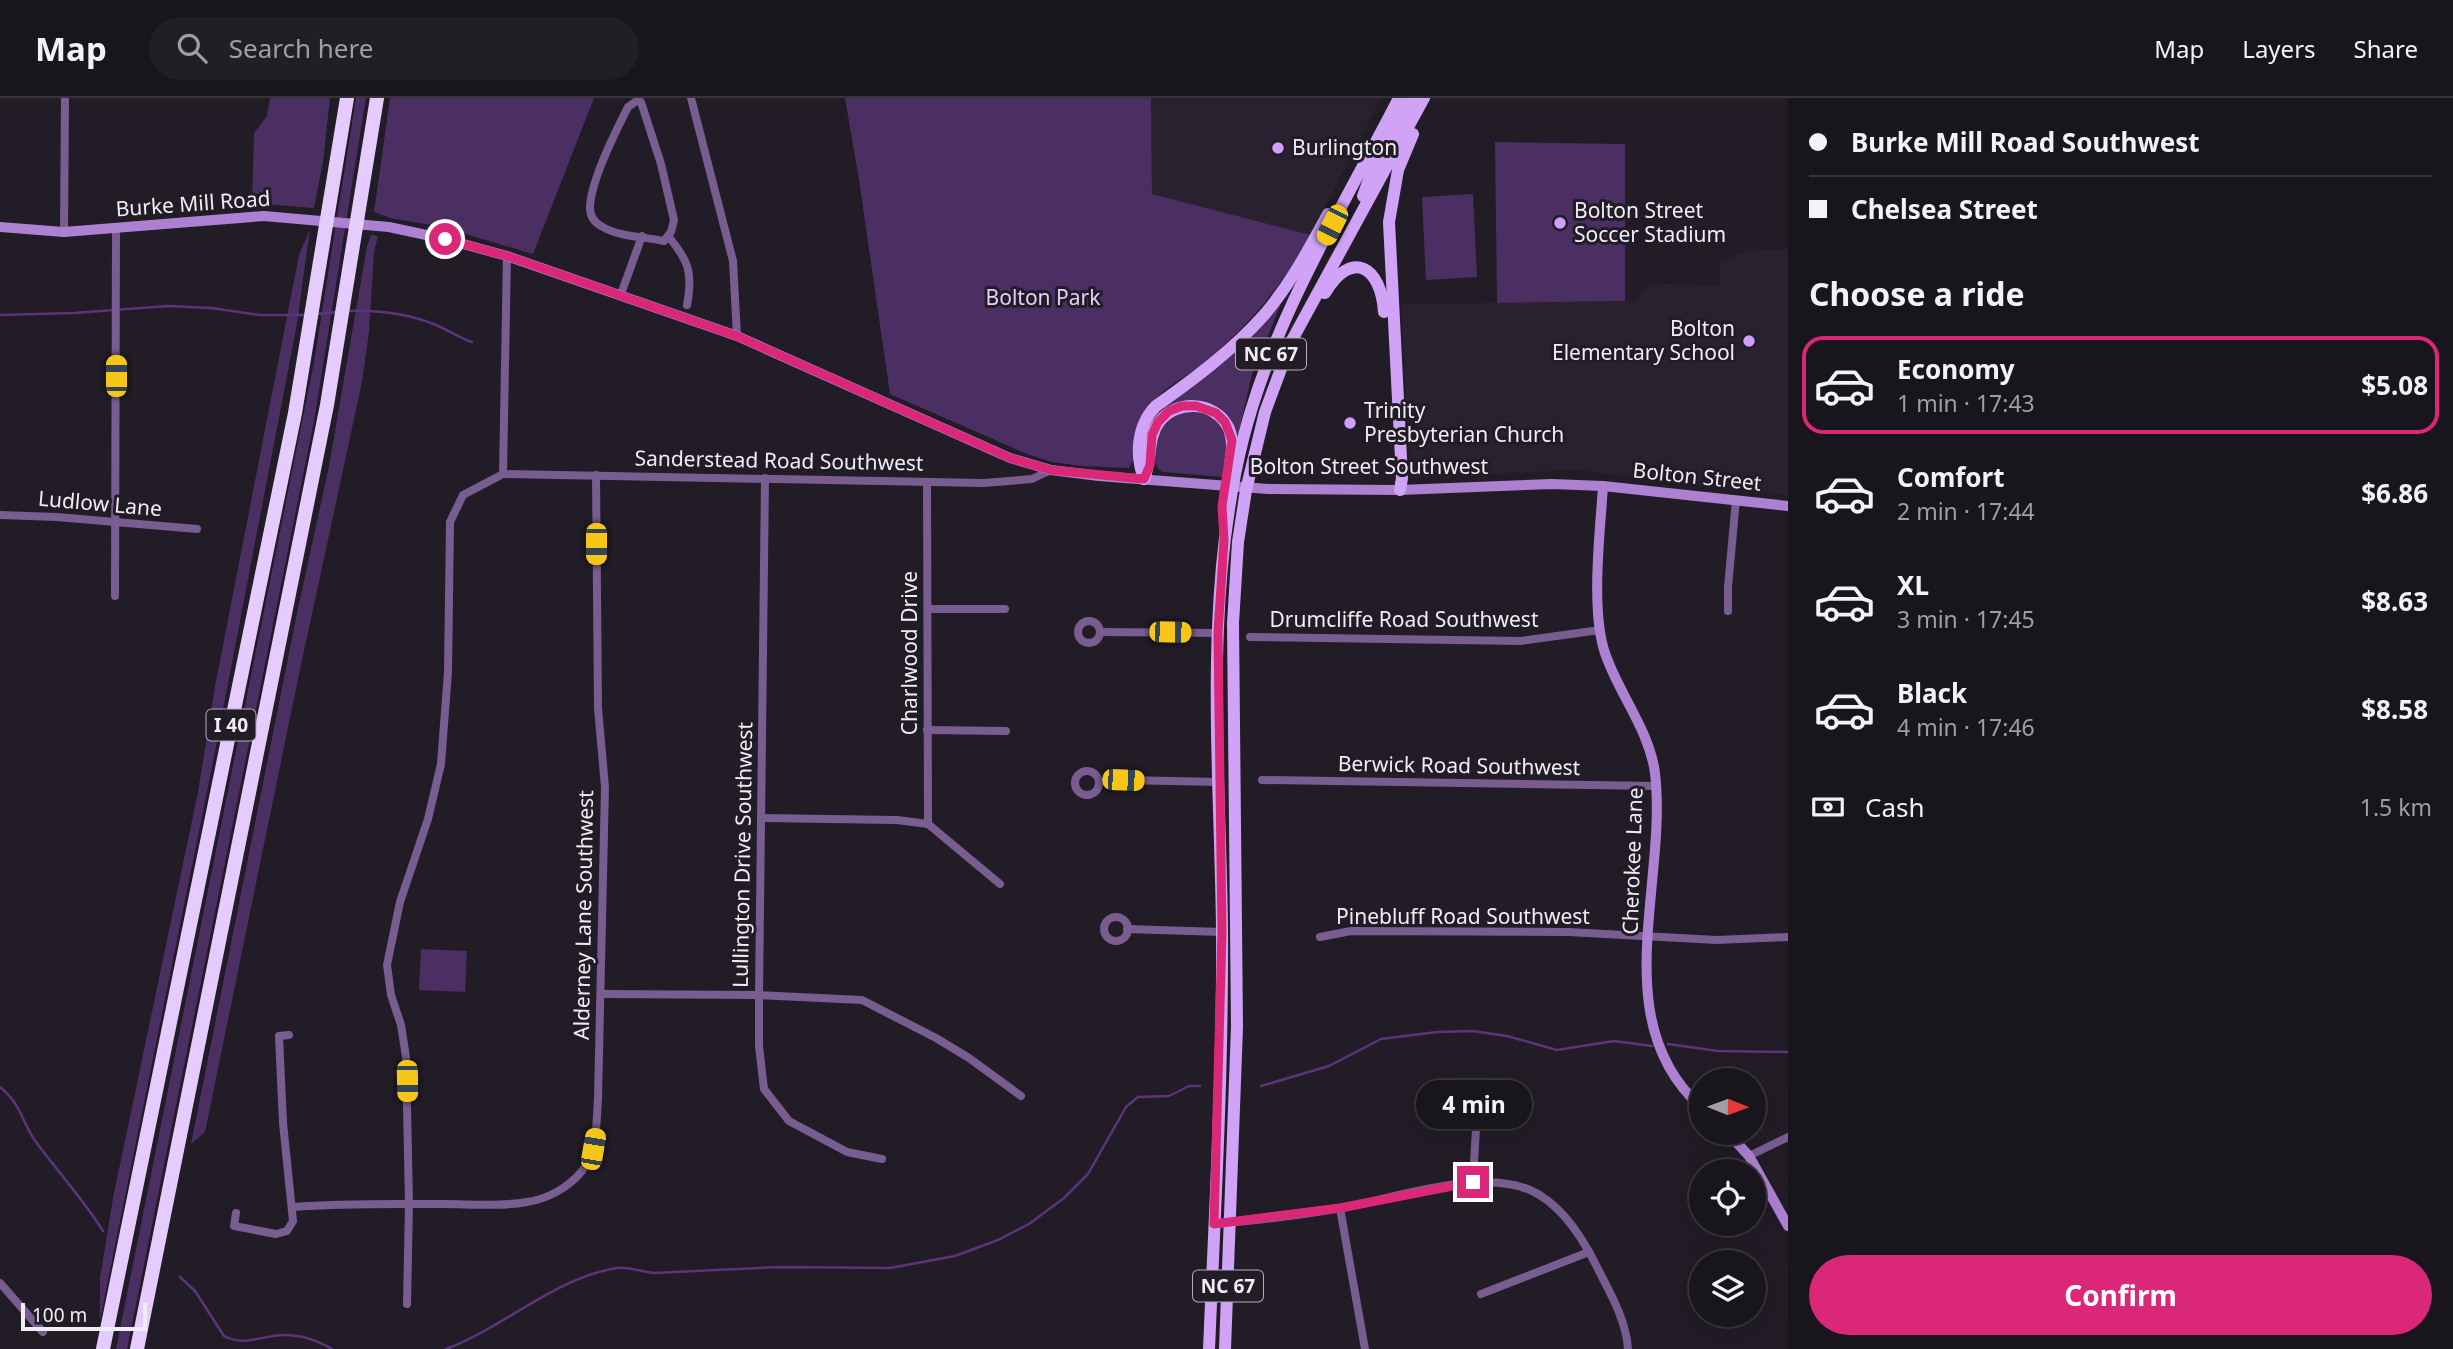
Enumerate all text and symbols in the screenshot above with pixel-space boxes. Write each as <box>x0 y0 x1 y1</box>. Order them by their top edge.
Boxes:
search box <box>149 17 639 80</box>
text: Map <box>35 26 107 71</box>
icon: search <box>173 29 211 67</box>
text: Search here <box>229 30 373 66</box>
text: Map <box>2154 32 2204 65</box>
text: Layers <box>2242 32 2316 65</box>
text: Share <box>2354 32 2418 65</box>
text: Burke Mill Road Southwest <box>1851 124 2200 160</box>
place label: Burlington <box>1292 133 1397 161</box>
marker: Burlington <box>1270 140 1286 156</box>
street label: Burke Mill Road <box>115 184 271 222</box>
text: Chelsea Street <box>1851 191 2038 227</box>
place label: Bolton Street Soccer Stadium <box>1574 196 1726 248</box>
car <box>1314 202 1351 248</box>
marker: Bolton Street Soccer Stadium <box>1552 215 1568 231</box>
route start <box>429 223 461 255</box>
text: Choose a ride <box>1809 272 2025 315</box>
park label: Bolton Park <box>986 283 1101 311</box>
place label: Bolton Elementary School <box>1552 314 1735 366</box>
marker: Bolton Elementary School <box>1741 333 1757 349</box>
road number: NC 67 <box>1236 338 1306 370</box>
text: Economy <box>1897 351 2015 387</box>
icon: car <box>1813 354 1876 417</box>
car <box>106 355 127 397</box>
text: $5.08 <box>2361 367 2428 403</box>
text: 1 min · 17:43 <box>1897 387 2035 419</box>
place label: Trinity Presbyterian Church <box>1364 396 1564 448</box>
marker: Trinity Presbyterian Church <box>1342 415 1358 431</box>
street label: Sanderstead Road Southwest <box>634 443 924 477</box>
street label: Bolton Street Southwest <box>1250 452 1489 480</box>
street label: Bolton Street <box>1631 455 1763 497</box>
text: Comfort <box>1897 459 2005 495</box>
icon: car <box>1813 462 1876 525</box>
text: $6.86 <box>2361 475 2428 511</box>
street label: Ludlow Lane <box>37 484 163 522</box>
text: 2 min · 17:44 <box>1897 495 2035 527</box>
car <box>586 523 607 565</box>
text: XL <box>1897 567 1929 603</box>
icon: car <box>1813 570 1876 633</box>
street label: Charlwood Drive <box>895 571 923 735</box>
text: $8.63 <box>2361 583 2428 619</box>
text: 3 min · 17:45 <box>1897 603 2035 635</box>
street label: Drumcliffe Road Southwest <box>1270 605 1539 633</box>
car <box>1149 621 1192 643</box>
text: Black <box>1897 675 1967 711</box>
icon: car <box>1813 678 1876 741</box>
text: $8.58 <box>2361 691 2428 727</box>
road number: I 40 <box>206 710 256 740</box>
text: 4 min · 17:46 <box>1897 711 2035 743</box>
street label: Lullington Drive Southwest <box>726 721 758 988</box>
street label: Berwick Road Southwest <box>1338 749 1581 781</box>
car <box>1102 769 1145 791</box>
street label: Cherokee Lane <box>1615 787 1649 935</box>
icon: cash <box>1809 788 1847 826</box>
text: Cash <box>1865 789 1925 825</box>
street label: Alderney Lane Southwest <box>567 790 599 1040</box>
text: 1.5 km <box>2360 791 2432 823</box>
street label: Pinebluff Road Southwest <box>1336 902 1590 930</box>
car <box>397 1060 418 1102</box>
north arrow <box>1689 1068 1766 1144</box>
map controls <box>1689 1068 1766 1327</box>
callout: 4 min <box>1415 1080 1531 1130</box>
text: 4 min <box>1442 1088 1506 1120</box>
car <box>580 1126 607 1172</box>
button: locate <box>1689 1159 1766 1236</box>
route end <box>1457 1166 1489 1198</box>
button: layers <box>1689 1250 1766 1327</box>
button: Confirm <box>1809 1255 2432 1335</box>
road number: NC 67 <box>1193 1270 1263 1302</box>
scale bar <box>21 1300 147 1332</box>
text: 100 m <box>32 1302 87 1328</box>

